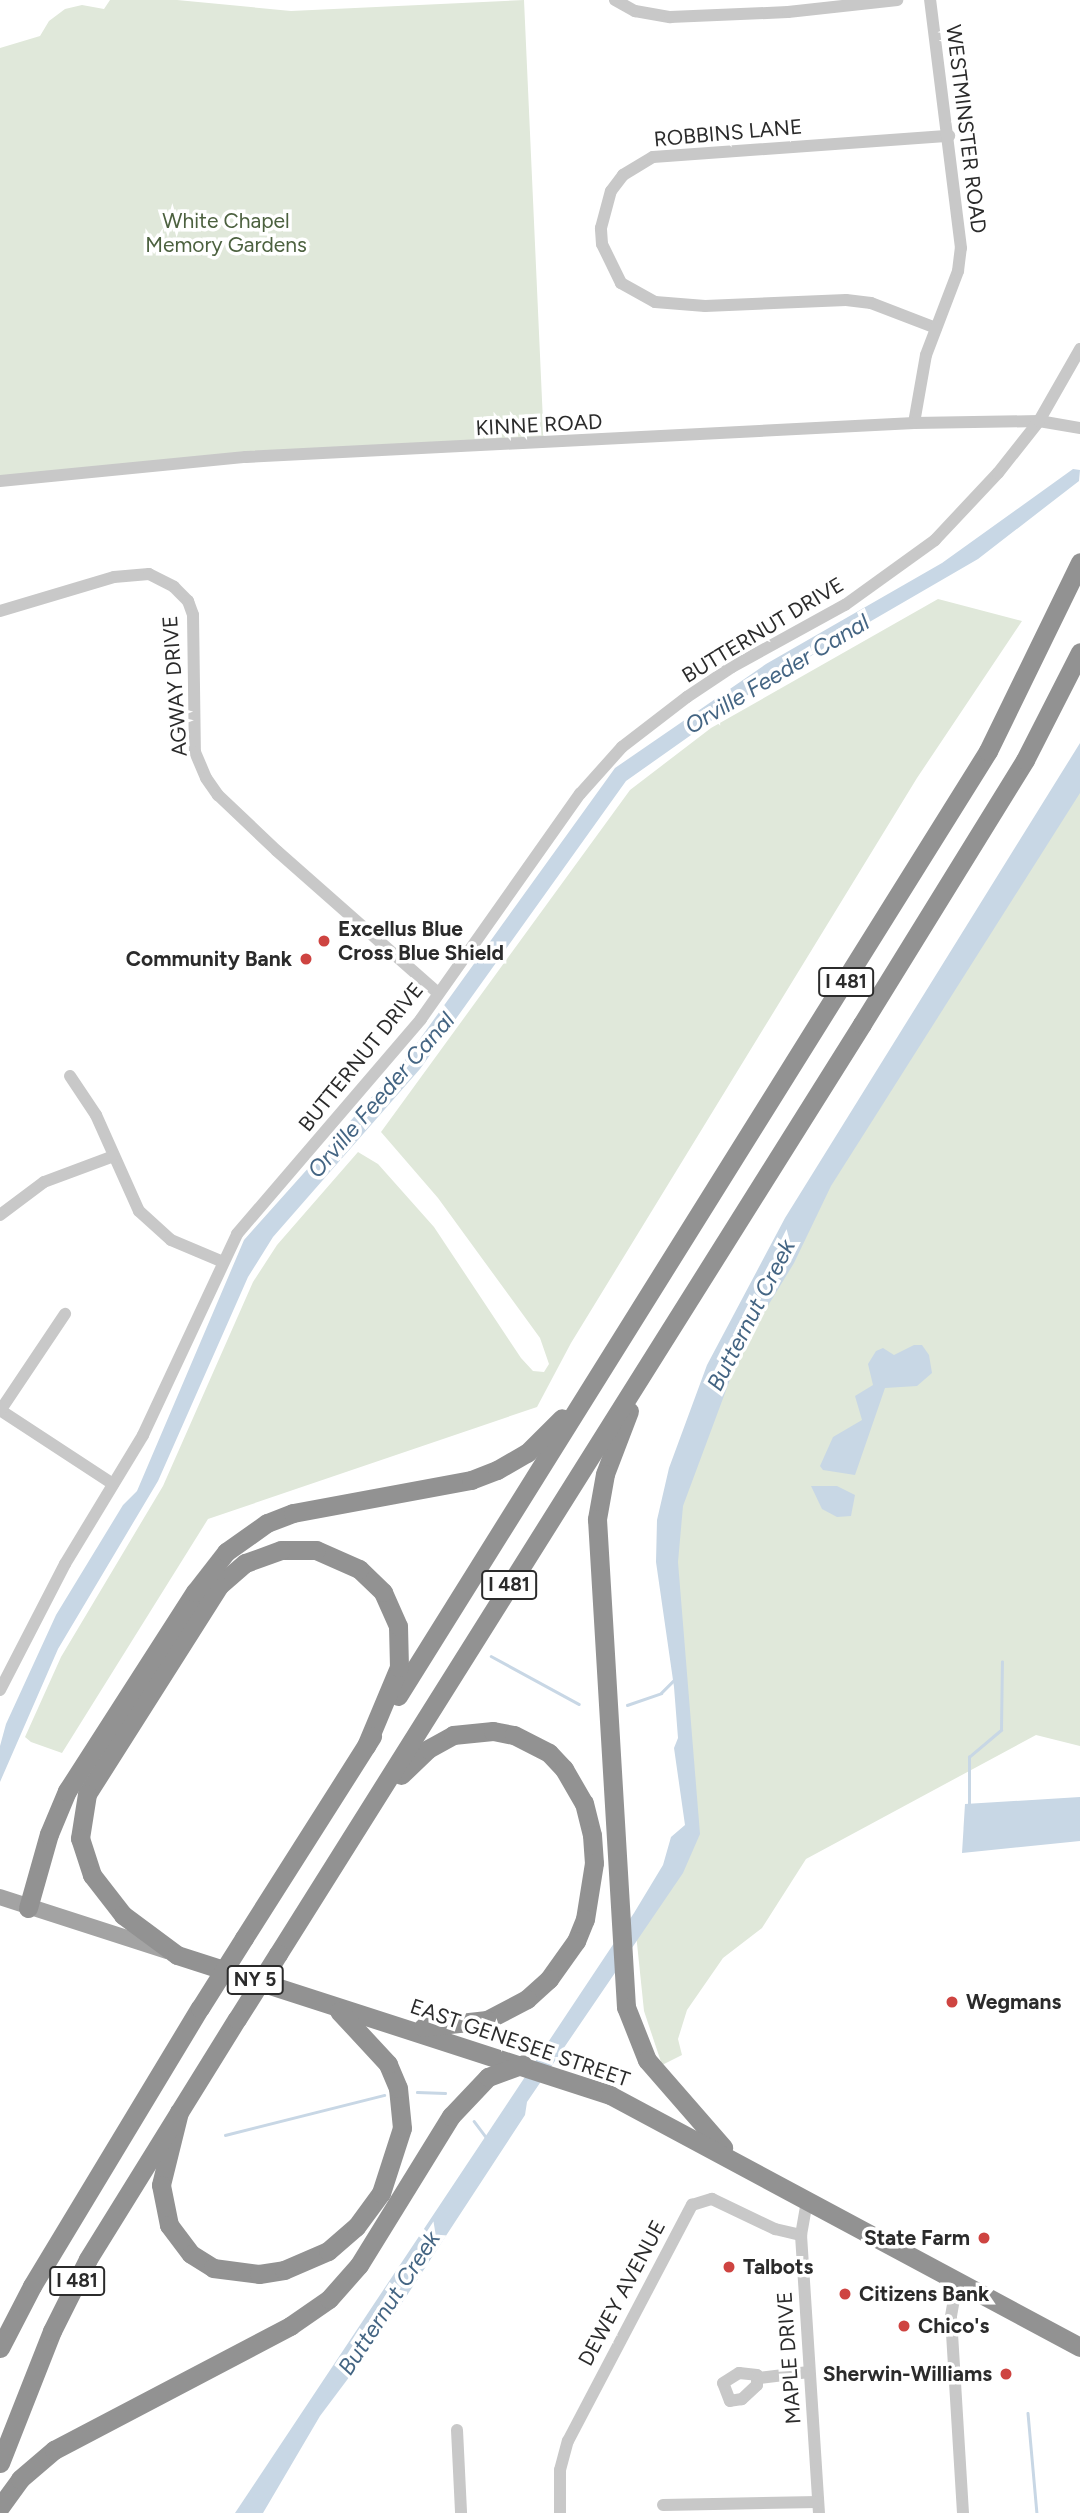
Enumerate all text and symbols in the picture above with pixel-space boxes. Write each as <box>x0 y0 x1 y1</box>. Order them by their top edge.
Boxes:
street label: WESTMINSTER ROAD <box>941 23 991 235</box>
street label: ROBBINS LANE <box>653 114 803 152</box>
park label: White Chapel Memory Gardens <box>145 208 307 258</box>
street label: KINNE ROAD <box>475 409 603 441</box>
street label: BUTTERNUT DRIVE <box>678 572 848 688</box>
water label: Orville Feeder Canal <box>680 608 874 740</box>
street label: AGWAY DRIVE <box>158 615 192 757</box>
place label: Excellus Blue Cross Blue Shield <box>338 916 504 966</box>
marker: Excellus Blue Cross Blue Shield <box>316 933 332 949</box>
place label: Community Bank <box>126 946 292 972</box>
marker: Community Bank <box>298 951 314 967</box>
road number: I 481 <box>818 966 874 998</box>
street label: BUTTERNUT DRIVE <box>293 977 429 1137</box>
water label: Orville Feeder Canal <box>302 1007 460 1183</box>
water label: Butternut Creek <box>701 1235 801 1395</box>
road number: I 481 <box>481 1569 537 1600</box>
road number: NY 5 <box>225 1964 285 1996</box>
place label: Wegmans <box>966 1989 1061 2015</box>
street label: EAST GENESEE STREET <box>407 1994 633 2092</box>
marker: Wegmans <box>944 1994 960 2010</box>
street label: DEWEY AVENUE <box>573 2216 671 2370</box>
place label: State Farm <box>864 2225 970 2251</box>
water label: Butternut Creek <box>332 2226 446 2380</box>
marker: State Farm <box>976 2230 992 2246</box>
place label: Talbots <box>743 2254 813 2280</box>
marker: Talbots <box>721 2259 737 2275</box>
road number: I 481 <box>49 2266 105 2296</box>
place label: Citizens Bank <box>859 2281 989 2307</box>
marker: Citizens Bank <box>837 2286 853 2302</box>
street label: MAPLE DRIVE <box>772 2291 806 2425</box>
place label: Chico's <box>918 2313 989 2339</box>
marker: Chico's <box>896 2318 912 2334</box>
place label: Sherwin-Williams <box>823 2361 992 2387</box>
marker: Sherwin-Williams <box>998 2366 1014 2382</box>

